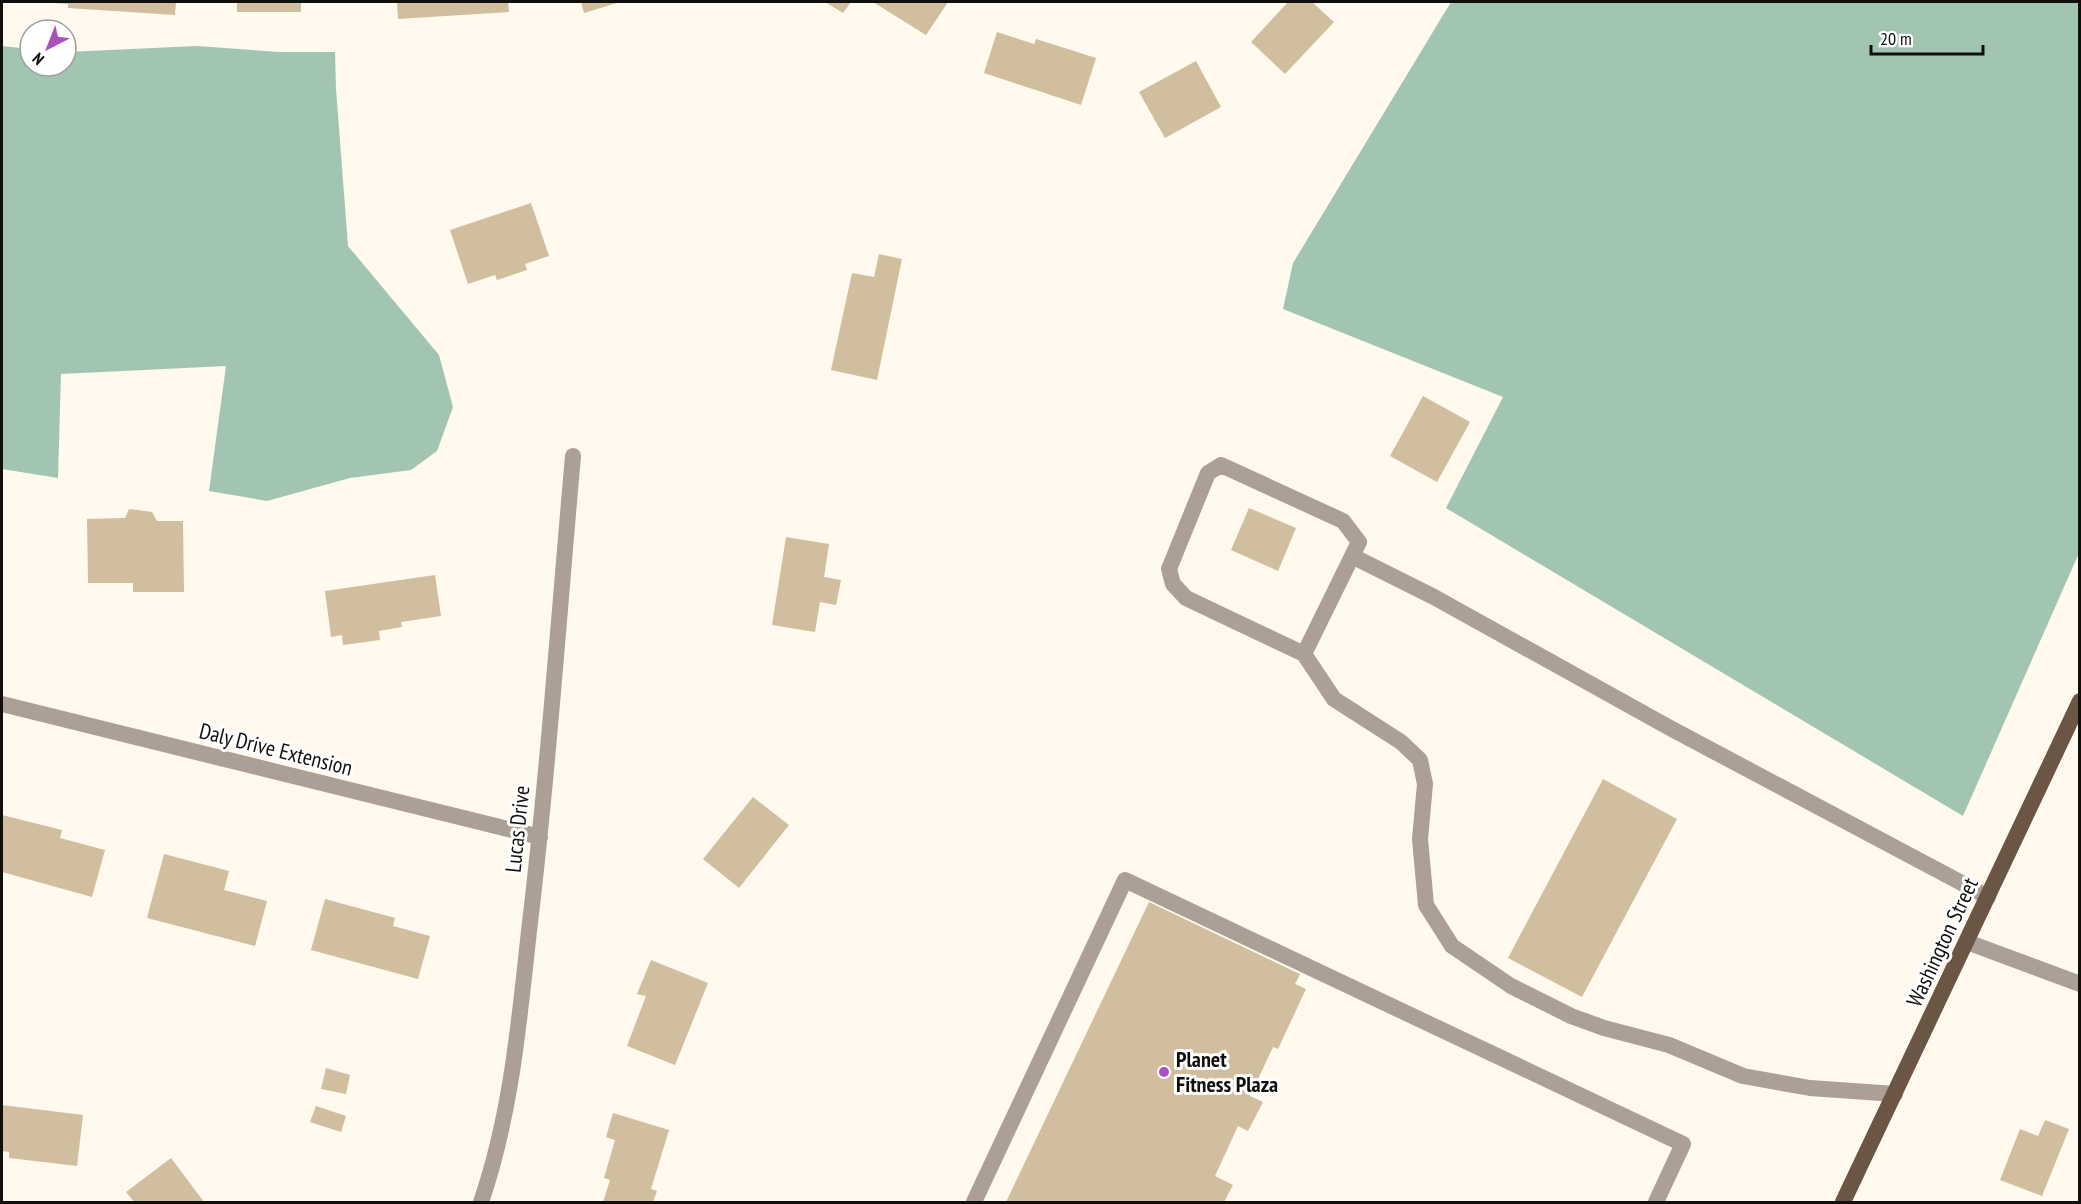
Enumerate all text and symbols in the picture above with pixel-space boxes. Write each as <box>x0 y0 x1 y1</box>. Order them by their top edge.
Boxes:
north arrow <box>18 18 78 78</box>
scale bar <box>1871 18 1984 56</box>
text: 20 m <box>1880 27 1912 50</box>
text: N <box>28 49 48 69</box>
street label: Daly Drive Extension <box>196 716 356 782</box>
street label: Lucas Drive <box>499 784 535 874</box>
street label: Washington Street <box>1900 873 1984 1011</box>
place label: Planet Fitness Plaza <box>1176 1045 1278 1098</box>
marker: Planet Fitness Plaza <box>1157 1065 1171 1079</box>

